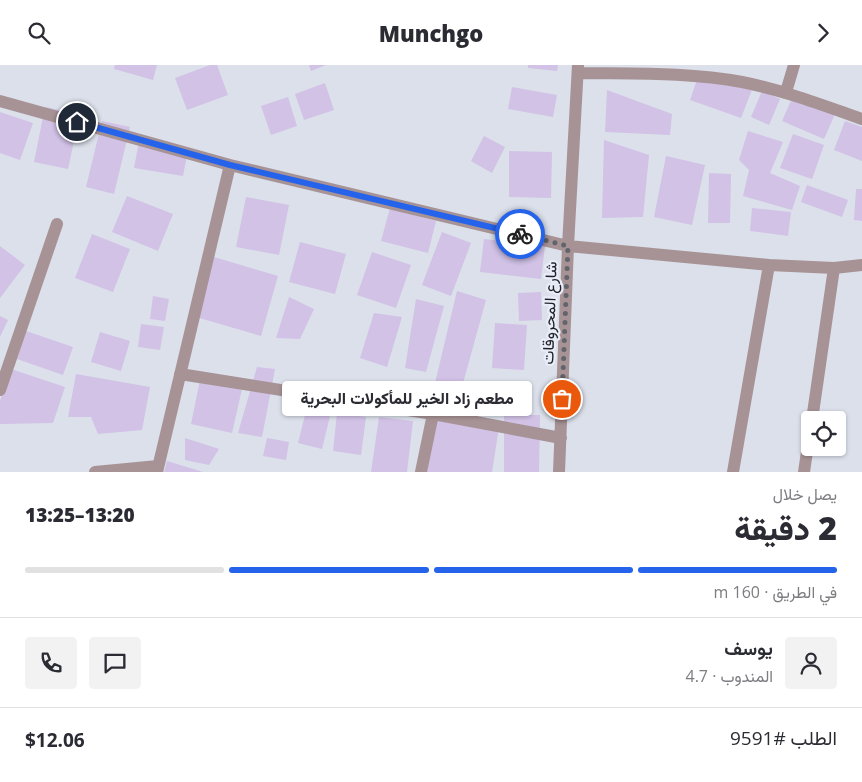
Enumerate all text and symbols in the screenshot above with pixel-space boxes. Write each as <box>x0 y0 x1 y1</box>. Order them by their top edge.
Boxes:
text: Munchgo <box>379 18 483 48</box>
icon: search <box>25 19 53 47</box>
icon: forward <box>809 19 837 47</box>
pin <box>56 101 98 143</box>
icon: home <box>63 108 91 136</box>
courier <box>495 209 545 259</box>
icon: bike <box>506 220 534 248</box>
street label: شارع المحروقات <box>536 261 563 365</box>
pin <box>541 378 583 420</box>
callout: مطعم زاد الخير للمأكولات البحرية <box>282 381 532 417</box>
icon: bag <box>548 385 576 413</box>
text: مطعم زاد الخير للمأكولات البحرية <box>300 387 514 409</box>
map controls <box>801 411 846 456</box>
button: locate <box>801 411 846 456</box>
text: يصل خلال <box>773 483 837 505</box>
text: 13:20–13:25 <box>25 502 135 528</box>
text: 2 دقيقة <box>734 506 837 549</box>
text: في الطريق · 160 m <box>714 581 837 603</box>
text: يوسف <box>724 635 773 661</box>
button: phone <box>25 637 77 689</box>
button: chat <box>89 637 141 689</box>
button: person <box>785 637 837 689</box>
text: المندوب · 4.7 <box>685 665 773 687</box>
text: الطلب #9591 <box>730 725 837 751</box>
text: $12.06 <box>25 727 85 753</box>

